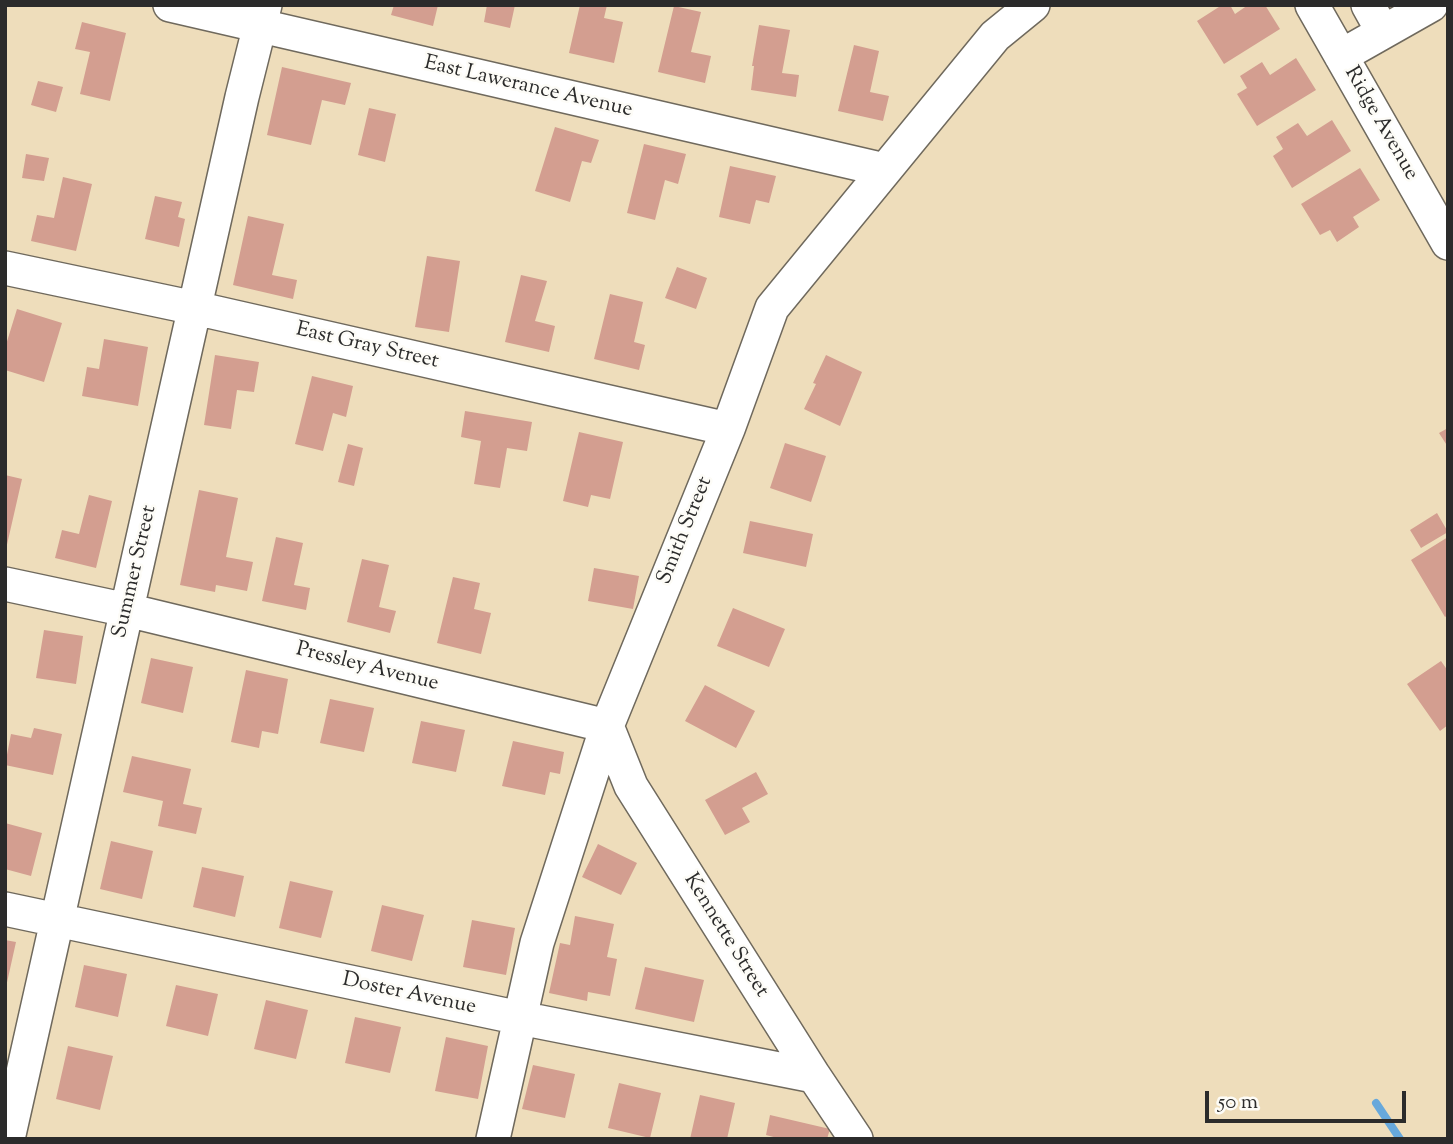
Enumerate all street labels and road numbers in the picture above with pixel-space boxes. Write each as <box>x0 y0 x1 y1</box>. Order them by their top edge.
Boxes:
street label: East Lawerance Avenue <box>421 52 635 124</box>
street label: Ridge Avenue <box>1337 63 1423 185</box>
street label: East Gray Street <box>293 318 441 376</box>
street label: Smith Street <box>653 473 719 589</box>
street label: Summer Street <box>108 503 164 641</box>
street label: Pressley Avenue <box>293 638 441 698</box>
street label: Kennette Street <box>677 869 773 1003</box>
street label: Doster Avenue <box>340 969 478 1021</box>

